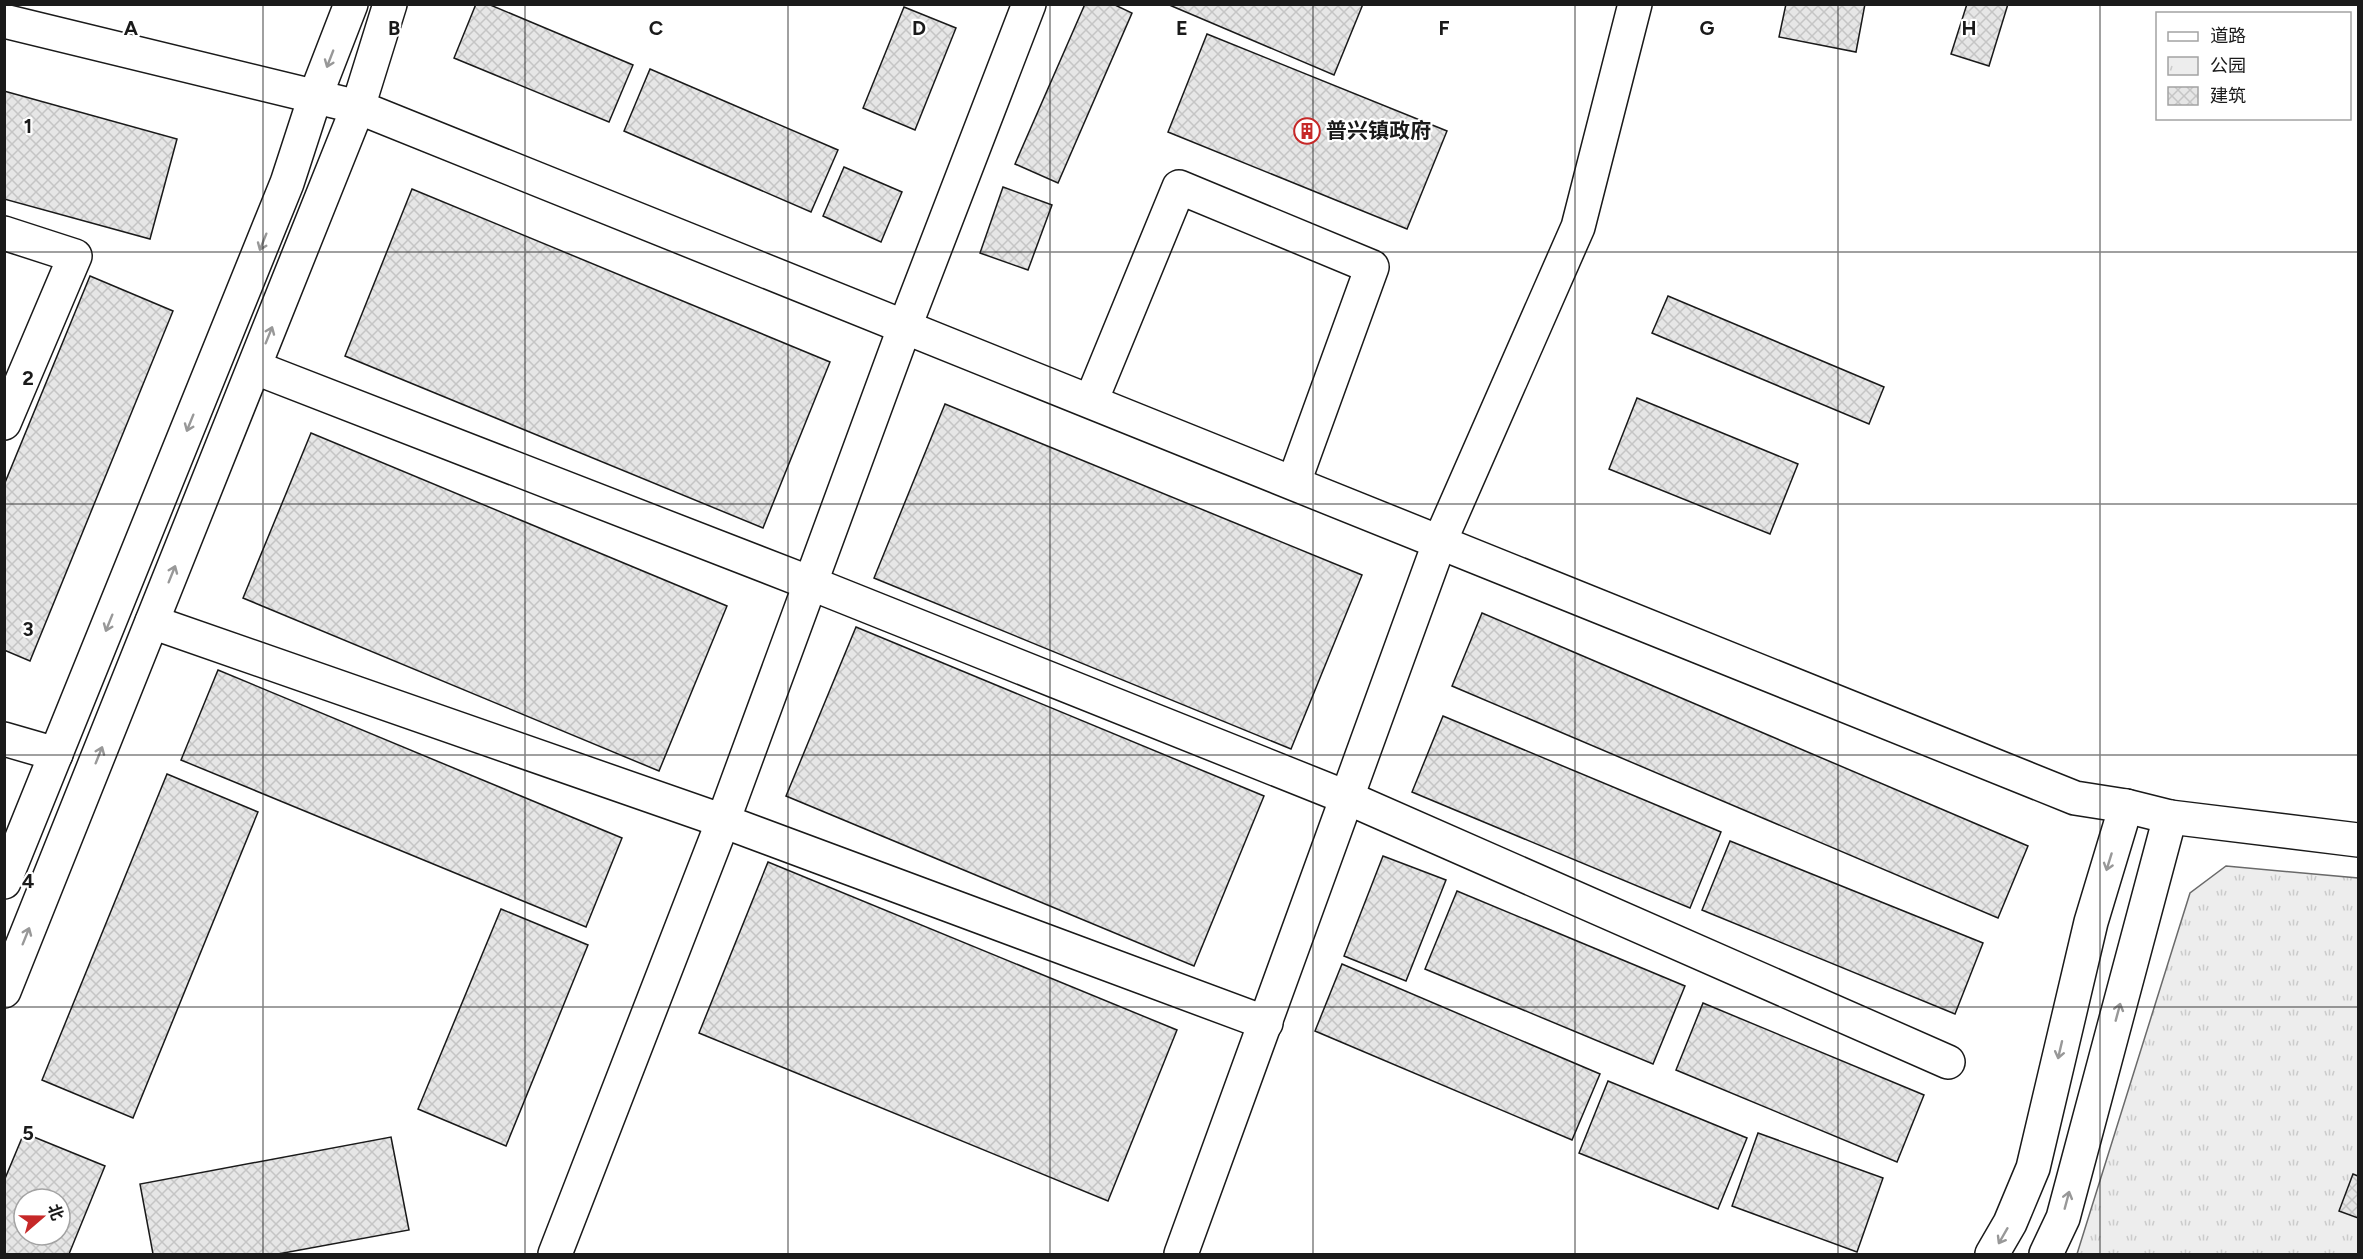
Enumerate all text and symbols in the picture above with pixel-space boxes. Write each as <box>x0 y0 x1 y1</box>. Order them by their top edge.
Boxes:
legend <box>2156 12 2351 120</box>
text: A <box>124 16 139 40</box>
text: B <box>388 16 400 40</box>
text: C <box>649 16 663 40</box>
text: D <box>912 16 926 40</box>
text: E <box>1176 16 1188 40</box>
text: F <box>1438 16 1450 40</box>
text: G <box>1700 16 1715 40</box>
text: H <box>1962 16 1977 40</box>
text: 道路 <box>2210 25 2246 47</box>
one-way arrow <box>323 49 334 68</box>
text: 公园 <box>2210 55 2246 77</box>
text: 建筑 <box>2210 85 2246 107</box>
text: 1 <box>24 114 32 138</box>
building icon: 普兴镇政府 <box>1292 116 1322 146</box>
place label: 普兴镇政府 <box>1326 118 1431 143</box>
one-way arrow <box>257 232 268 251</box>
one-way arrow <box>264 327 275 345</box>
text: 2 <box>22 366 34 390</box>
one-way arrow <box>184 413 195 432</box>
one-way arrow <box>167 566 178 584</box>
one-way arrow <box>103 613 114 632</box>
text: 3 <box>22 617 34 641</box>
one-way arrow <box>94 747 105 765</box>
one-way arrow <box>2103 852 2114 871</box>
text: 4 <box>22 869 35 893</box>
one-way arrow <box>21 928 32 946</box>
one-way arrow <box>2112 1003 2124 1022</box>
one-way arrow <box>2054 1040 2066 1059</box>
text: 5 <box>22 1121 34 1145</box>
north arrow <box>12 1187 72 1247</box>
one-way arrow <box>2062 1191 2074 1210</box>
text: 北 <box>44 1201 67 1223</box>
one-way arrow <box>1997 1226 2008 1244</box>

